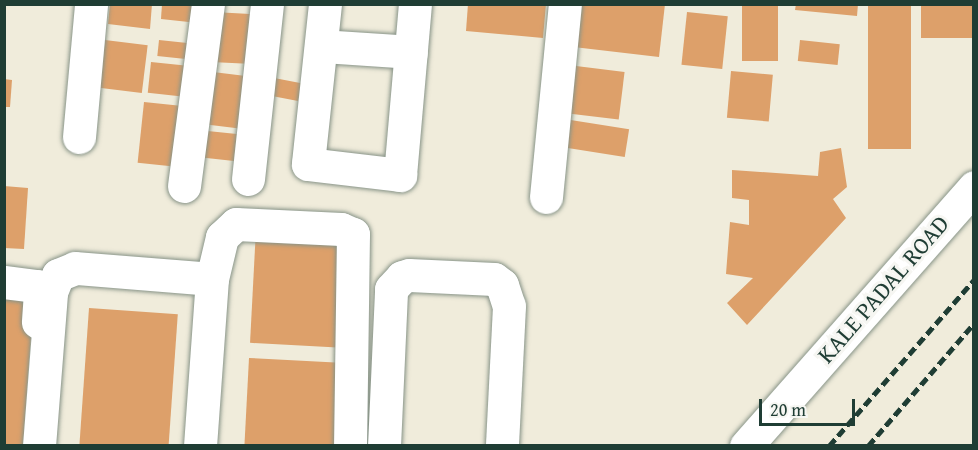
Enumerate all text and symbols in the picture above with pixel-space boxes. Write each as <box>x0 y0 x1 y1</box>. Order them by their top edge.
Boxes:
street label: KALE PADAL ROAD <box>811 209 955 369</box>
scale bar <box>762 387 858 425</box>
text: 20 m <box>770 396 806 423</box>

